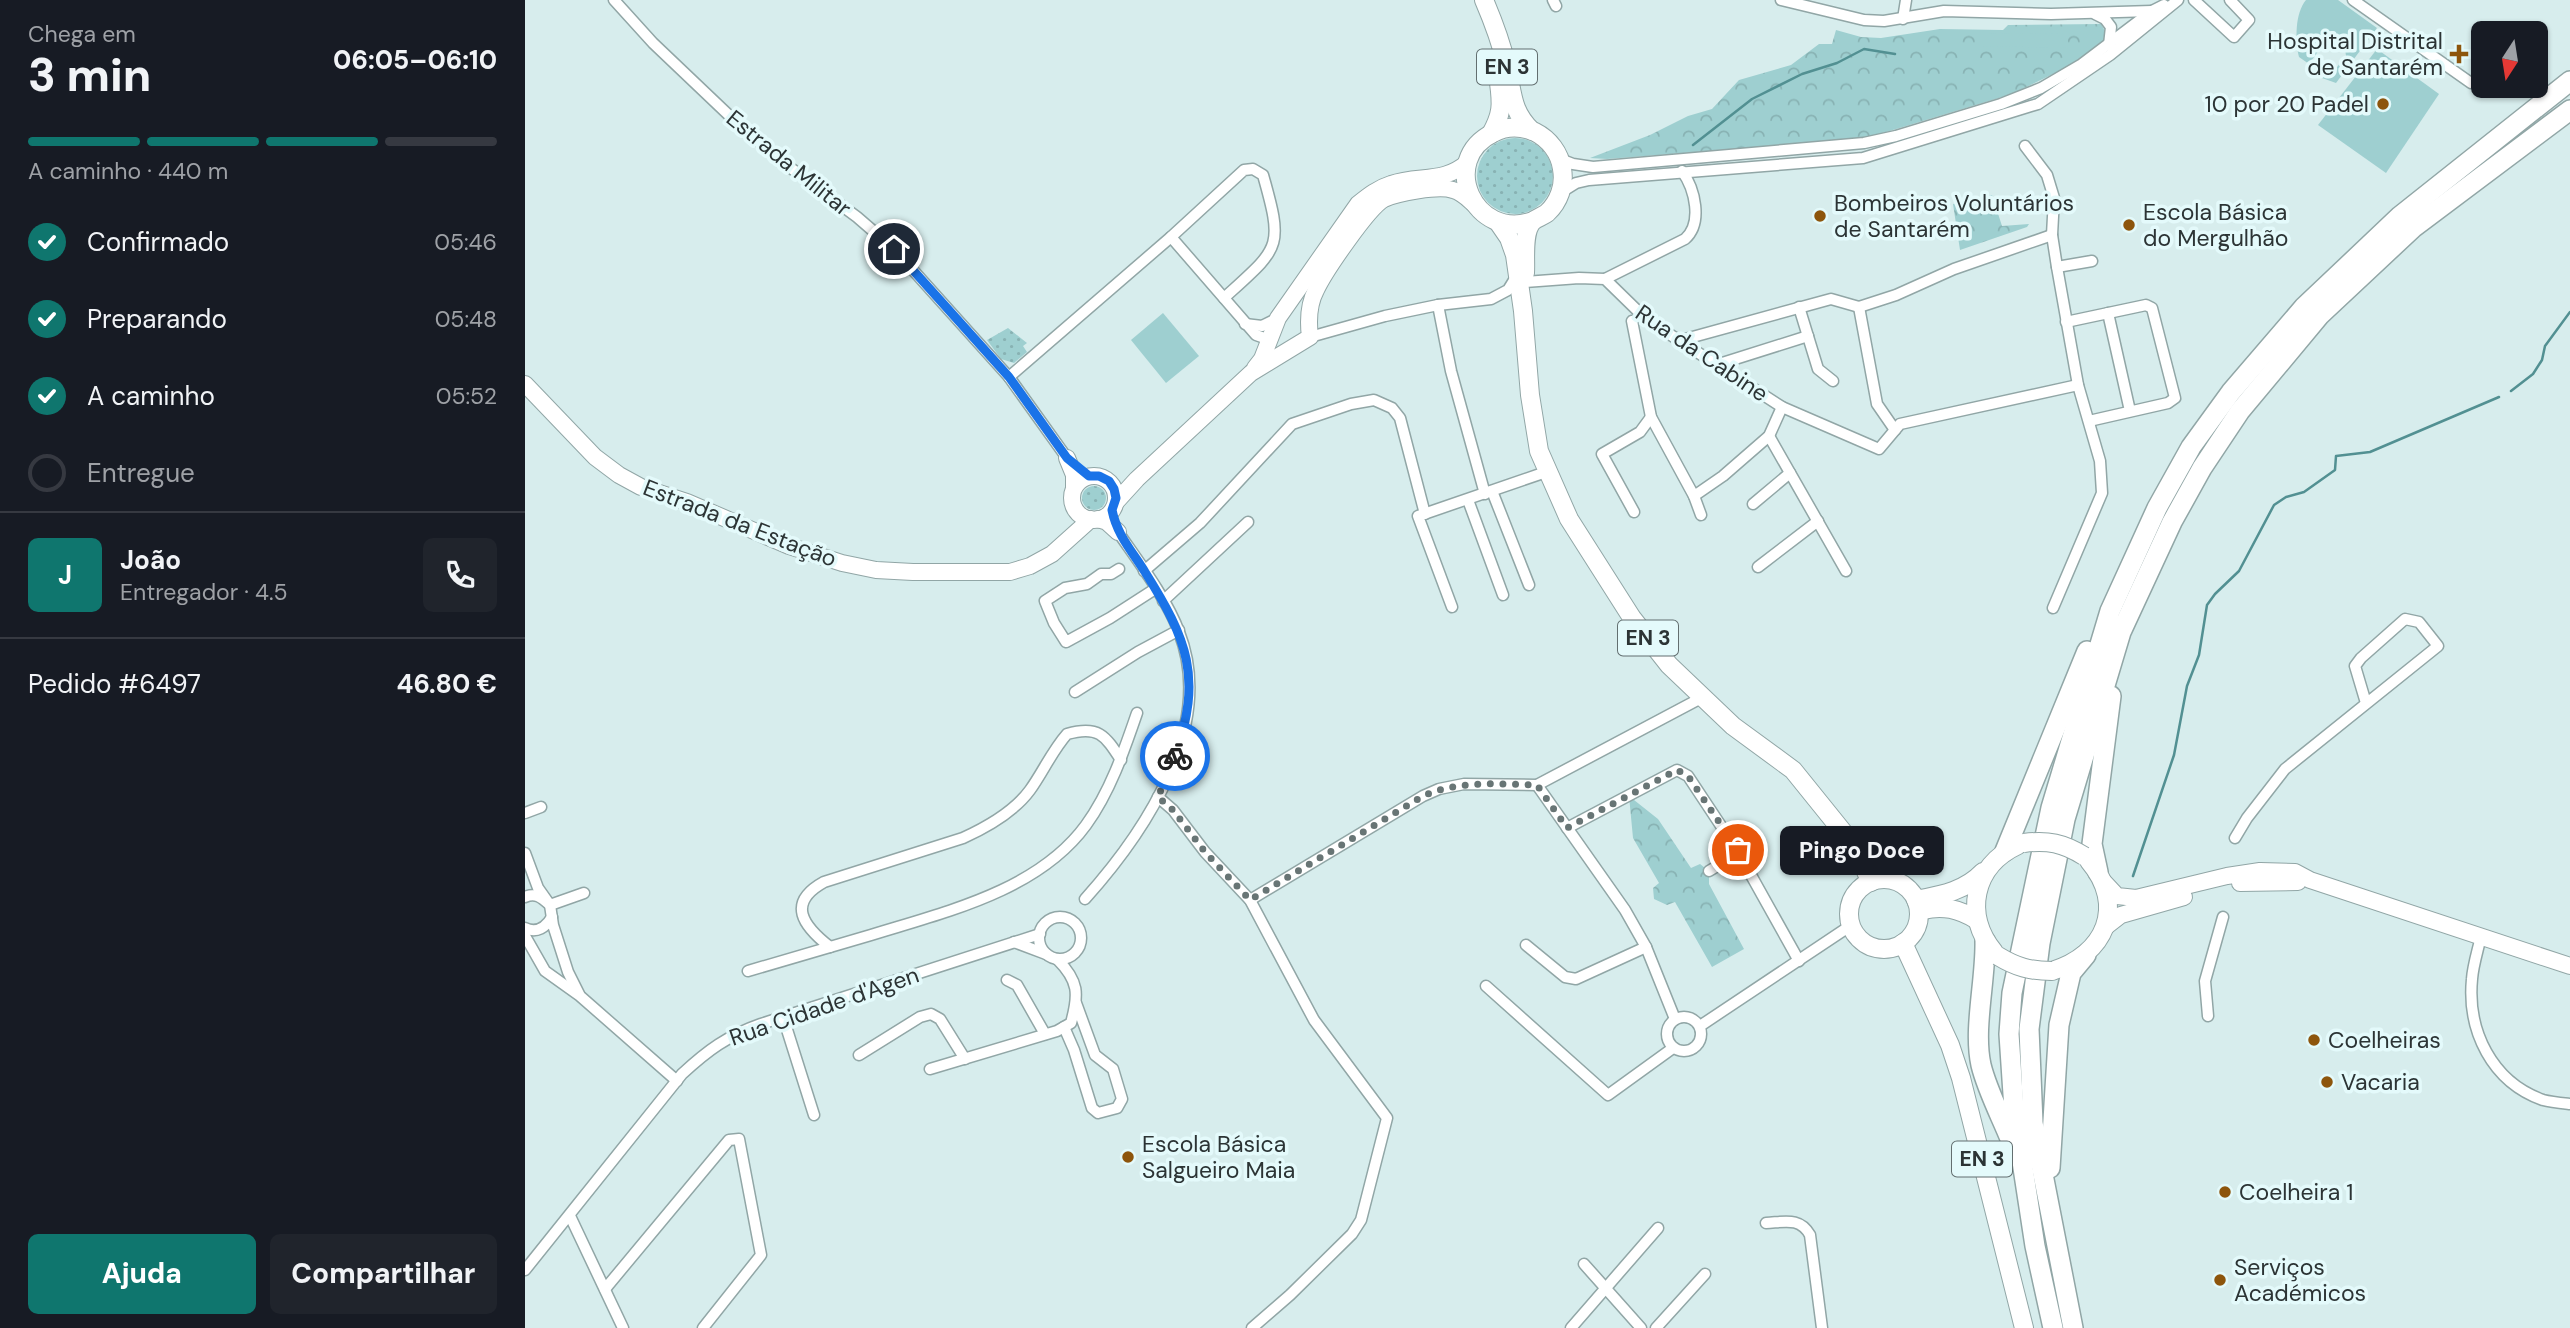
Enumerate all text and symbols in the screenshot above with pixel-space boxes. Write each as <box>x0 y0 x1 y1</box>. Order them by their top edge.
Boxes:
text: Chega em <box>28 19 136 49</box>
north arrow <box>2471 21 2548 98</box>
map controls <box>2471 21 2548 98</box>
place label: Hospital Distrital de Santarém <box>2267 26 2443 82</box>
text: 06:05–06:10 <box>333 43 497 77</box>
marker: Hospital Distrital de Santarém <box>2449 44 2469 64</box>
text: 3 min <box>28 45 151 105</box>
road number: EN 3 <box>1477 50 1537 84</box>
place label: 10 por 20 Padel <box>2205 89 2369 119</box>
marker: 10 por 20 Padel <box>2375 96 2391 112</box>
street label: Estrada Militar <box>720 103 858 223</box>
text: A caminho · 440 m <box>28 156 228 186</box>
place label: Bombeiros Voluntários de Santarém <box>1834 188 2074 244</box>
place label: Escola Básica do Mergulhão <box>2143 197 2288 253</box>
marker: Bombeiros Voluntários de Santarém <box>1812 208 1828 224</box>
marker: Escola Básica do Mergulhão <box>2121 217 2137 233</box>
pin <box>864 219 924 279</box>
icon: check <box>28 223 66 261</box>
text: Confirmado <box>87 225 229 259</box>
text: 05:46 <box>434 227 497 257</box>
icon: home <box>875 230 913 268</box>
street label: Rua da Cabine <box>1630 298 1774 408</box>
icon: check <box>28 300 66 338</box>
text: Preparando <box>87 302 227 336</box>
text: 05:48 <box>435 304 497 334</box>
icon: check <box>28 377 66 415</box>
text: A caminho <box>87 379 215 413</box>
text: 05:52 <box>436 381 497 411</box>
text: Entregue <box>87 456 195 490</box>
street label: Estrada da Estação <box>639 472 841 574</box>
button: phone <box>423 538 497 612</box>
text: João <box>120 543 181 577</box>
text: J <box>58 558 72 592</box>
text: Entregador · 4.5 <box>120 577 288 607</box>
road number: EN 3 <box>1618 620 1678 656</box>
text: Pedido #6497 <box>28 667 201 701</box>
text: 46.80 € <box>397 667 497 701</box>
courier <box>1140 721 1210 791</box>
icon: bike <box>1156 737 1194 775</box>
pin <box>1708 820 1768 880</box>
callout: Pingo Doce <box>1780 826 1945 874</box>
icon: bag <box>1719 831 1757 869</box>
text: Pingo Doce <box>1799 835 1925 865</box>
street label: Rua Cidade d'Agen <box>725 959 923 1053</box>
place label: Coelheiras <box>2328 1025 2441 1055</box>
marker: Coelheiras <box>2306 1032 2322 1048</box>
place label: Vacaria <box>2341 1067 2420 1097</box>
marker: Vacaria <box>2319 1074 2335 1090</box>
place label: Escola Básica Salgueiro Maia <box>1142 1129 1295 1185</box>
road number: EN 3 <box>1952 1142 2012 1176</box>
marker: Escola Básica Salgueiro Maia <box>1120 1149 1136 1165</box>
place label: Coelheira 1 <box>2239 1177 2353 1207</box>
marker: Coelheira 1 <box>2217 1184 2233 1200</box>
button: Ajuda <box>28 1234 256 1314</box>
button: Compartilhar <box>270 1234 497 1314</box>
place label: Serviços Académicos <box>2234 1252 2366 1308</box>
marker: Serviços Académicos <box>2212 1272 2228 1288</box>

